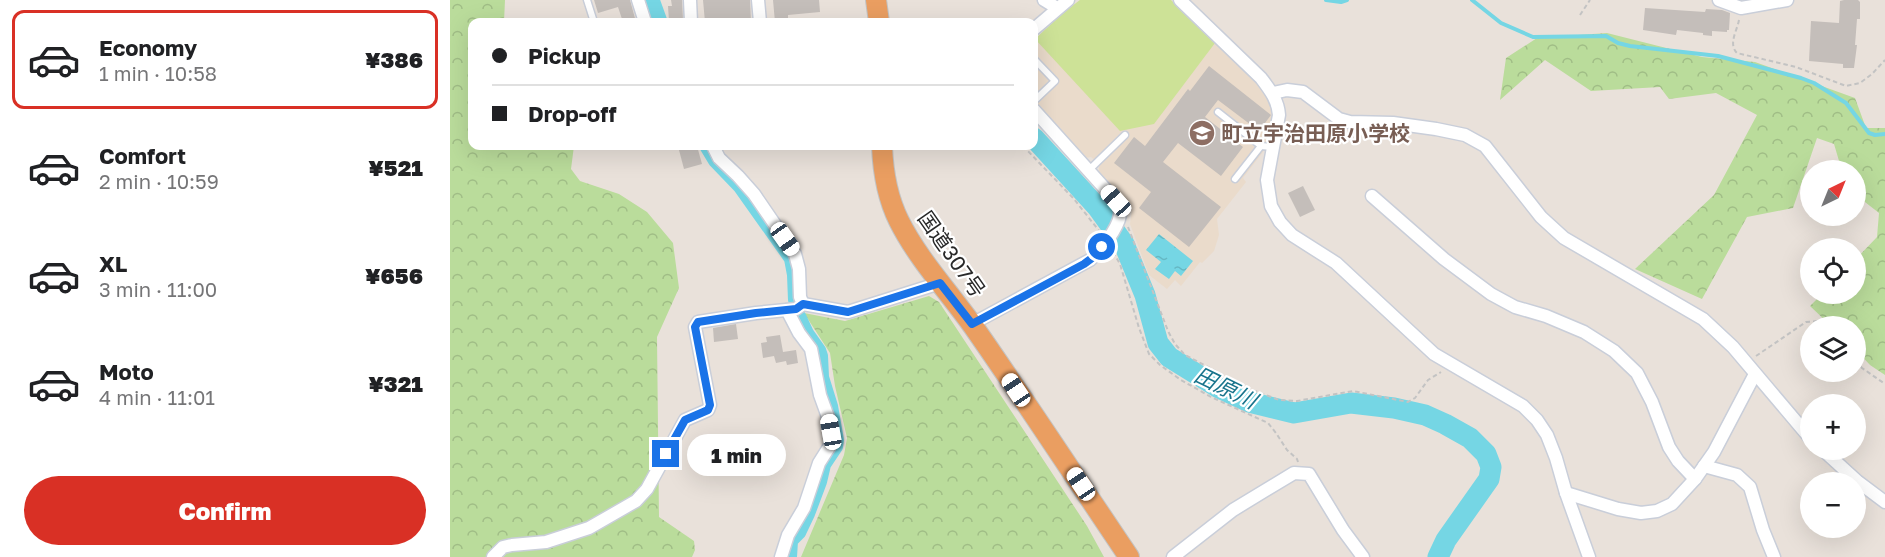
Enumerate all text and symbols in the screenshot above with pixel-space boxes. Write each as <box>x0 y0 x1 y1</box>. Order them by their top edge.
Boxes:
icon: car <box>27 33 81 87</box>
text: Economy <box>99 34 197 61</box>
text: Pickup <box>528 42 601 69</box>
text: ¥386 <box>365 46 423 73</box>
text: 1 min · 10:58 <box>99 61 217 85</box>
text: Drop-off <box>528 100 617 127</box>
school or university icon: 町立宇治田原小学校 <box>1187 118 1217 148</box>
place label: 町立宇治田原小学校 <box>1221 120 1410 146</box>
icon: car <box>27 141 81 195</box>
text: Comfort <box>99 142 186 169</box>
text: ¥521 <box>368 154 423 181</box>
north arrow <box>1800 160 1866 226</box>
map controls <box>1800 160 1866 538</box>
text: 2 min · 10:59 <box>99 169 219 193</box>
car <box>1097 182 1135 220</box>
street label: 国道307号 <box>913 206 991 302</box>
car <box>767 219 803 259</box>
route start <box>1088 233 1115 260</box>
button: locate <box>1800 238 1866 304</box>
icon: car <box>27 249 81 303</box>
text: XL <box>99 250 127 277</box>
text: ¥656 <box>365 262 423 289</box>
text: 3 min · 11:00 <box>99 277 217 301</box>
button: layers <box>1800 316 1866 382</box>
icon: car <box>27 357 81 411</box>
text: Moto <box>99 358 154 385</box>
water label: 田原川 <box>1190 360 1263 414</box>
text: ¥321 <box>368 370 423 397</box>
car <box>998 370 1034 410</box>
text: 4 min · 11:01 <box>99 385 215 409</box>
button: + <box>1800 394 1866 460</box>
car <box>819 413 843 451</box>
callout: 1 min <box>687 433 786 475</box>
route end <box>652 440 679 467</box>
text: 1 min <box>711 443 762 467</box>
car <box>1063 464 1099 504</box>
button: − <box>1800 472 1866 538</box>
button: Confirm <box>24 476 426 545</box>

